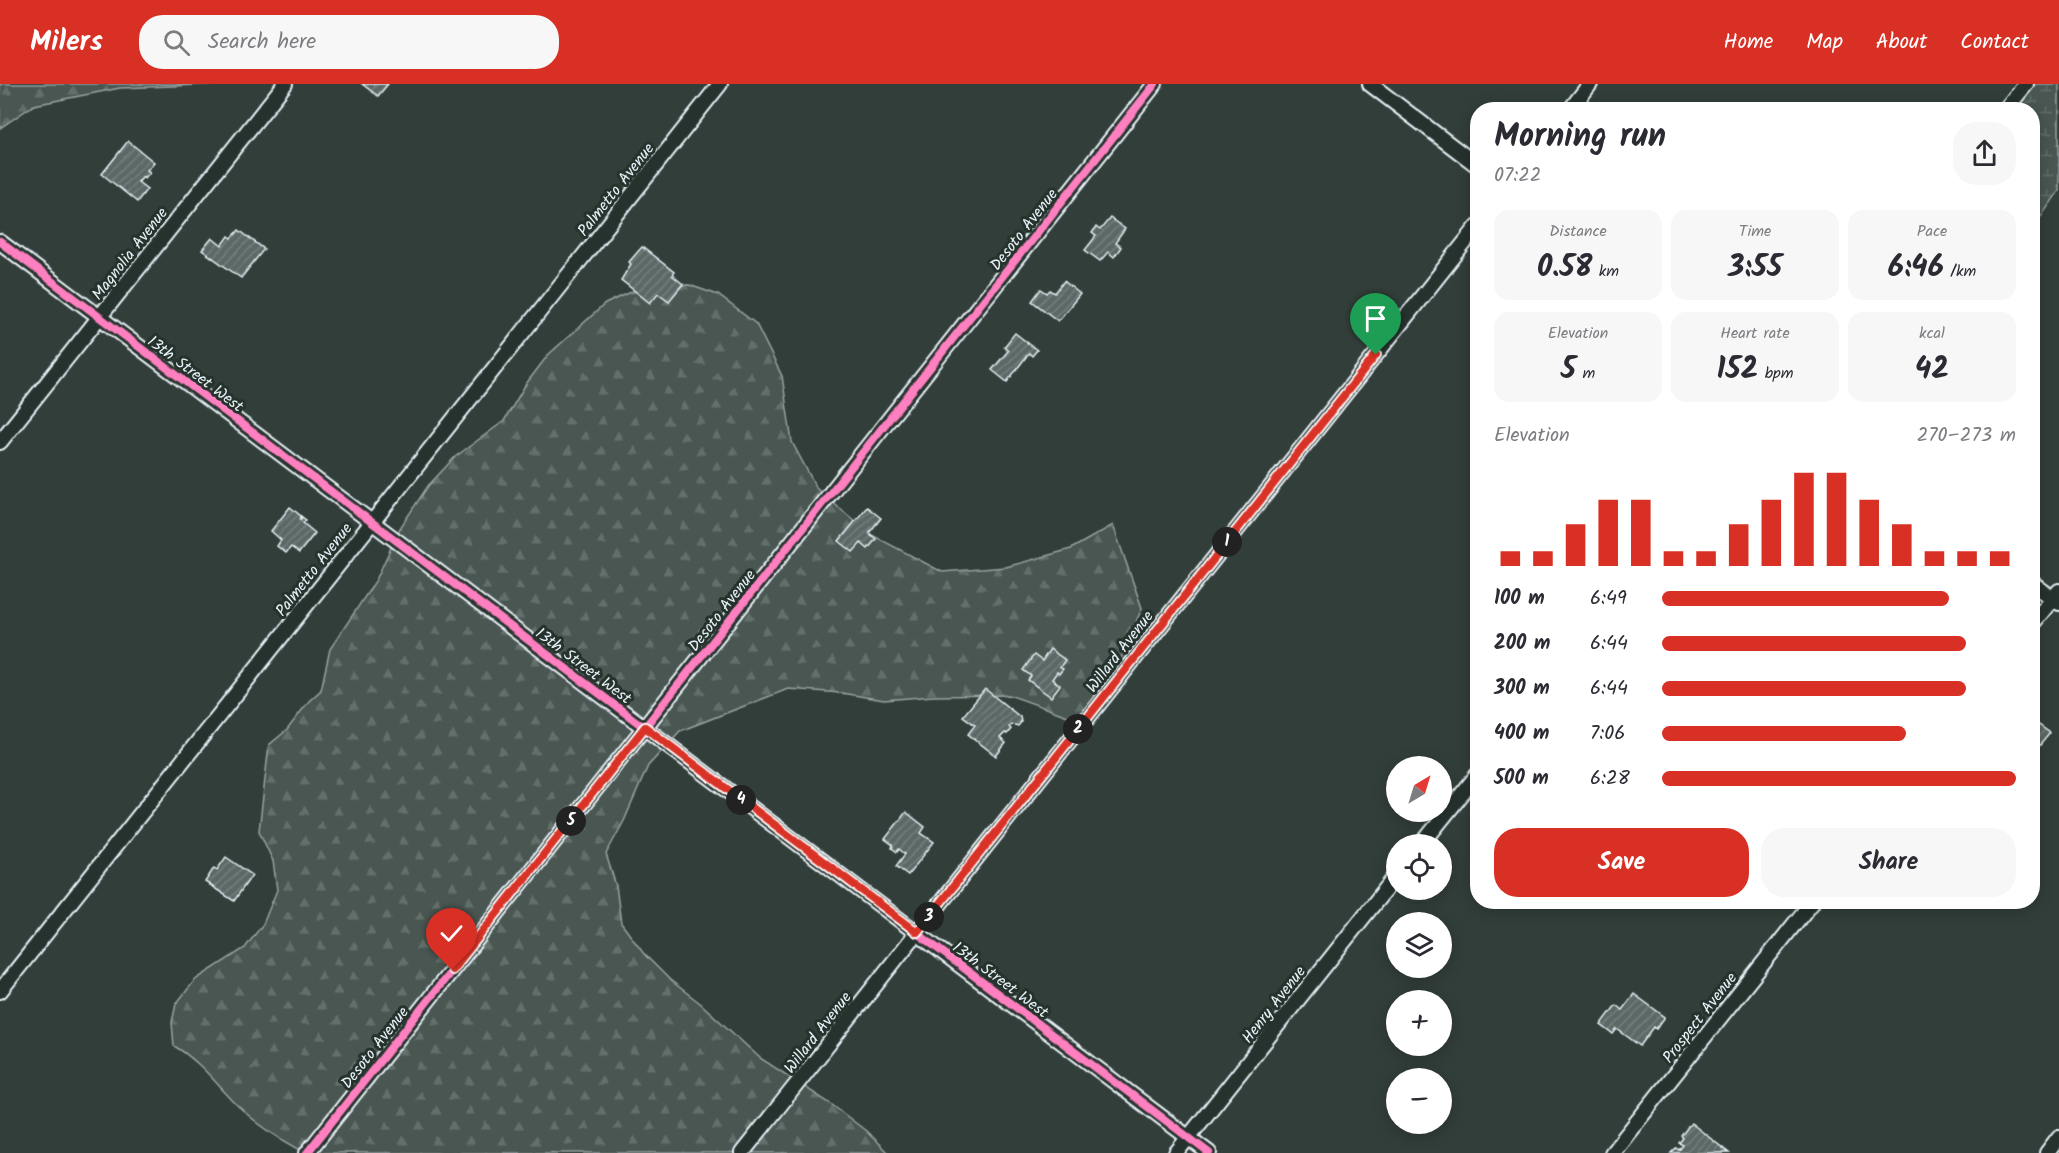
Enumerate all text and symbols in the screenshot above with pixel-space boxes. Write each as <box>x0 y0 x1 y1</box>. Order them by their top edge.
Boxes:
search box <box>139 15 559 69</box>
text: Milers <box>30 20 103 65</box>
text: Search here <box>208 25 316 60</box>
icon: search <box>160 26 193 59</box>
text: Home <box>1724 26 1773 59</box>
text: Map <box>1806 26 1843 59</box>
text: About <box>1876 26 1927 59</box>
text: Contact <box>1960 26 2029 59</box>
text: Morning run <box>1494 111 1666 164</box>
button: share <box>1953 122 2016 185</box>
street label: Palmetto Avenue <box>571 138 661 242</box>
text: 07:22 <box>1494 160 1541 192</box>
street label: Desoto Avenue <box>984 183 1064 276</box>
street label: Magnolia Avenue <box>86 202 175 306</box>
text: Distance <box>1549 219 1607 244</box>
text: Time <box>1739 219 1771 244</box>
text: Pace <box>1917 219 1947 244</box>
text: 0.58 <box>1537 244 1592 292</box>
text: 3:55 <box>1728 244 1782 292</box>
text: 6:46 <box>1888 244 1944 292</box>
text: km <box>1592 259 1619 284</box>
text: /km <box>1944 259 1976 284</box>
pin <box>1350 293 1401 355</box>
icon: arrive <box>1359 302 1392 335</box>
text: Elevation <box>1548 321 1608 346</box>
text: Heart rate <box>1720 321 1790 346</box>
text: kcal <box>1919 321 1945 346</box>
street label: 13th Street West <box>142 330 249 419</box>
text: 5 <box>1561 346 1576 394</box>
text: 152 <box>1717 346 1758 394</box>
text: 42 <box>1915 346 1949 394</box>
text: m <box>1576 361 1595 386</box>
text: bpm <box>1758 361 1793 386</box>
text: Elevation <box>1494 420 1570 452</box>
text: 270–273 m <box>1917 420 2016 452</box>
street label: Palmetto Avenue <box>269 518 359 622</box>
pin: 1 <box>1212 527 1242 557</box>
text: 1 <box>1225 529 1229 554</box>
street label: Desoto Avenue <box>682 564 762 657</box>
text: 100 m <box>1494 583 1545 615</box>
text: 6:49 <box>1590 583 1627 615</box>
street label: Willard Avenue <box>1080 605 1160 698</box>
street label: 13th Street West <box>530 622 637 711</box>
text: 200 m <box>1494 628 1550 660</box>
text: 6:44 <box>1590 628 1628 660</box>
text: 300 m <box>1494 673 1550 705</box>
text: 6:44 <box>1590 673 1628 705</box>
pin: 2 <box>1063 714 1093 744</box>
text: 2 <box>1073 716 1083 741</box>
text: 400 m <box>1494 718 1550 750</box>
text: 7:06 <box>1590 718 1625 750</box>
north arrow <box>1386 756 1452 822</box>
map controls <box>1386 756 1452 1134</box>
text: 500 m <box>1494 763 1549 795</box>
text: 6:28 <box>1590 763 1630 795</box>
pin: 4 <box>726 785 756 815</box>
text: 4 <box>737 787 745 812</box>
pin: 5 <box>556 806 586 836</box>
text: 5 <box>567 808 575 833</box>
button: Save <box>1494 828 1749 897</box>
button: Share <box>1761 828 2016 897</box>
button: locate <box>1386 834 1452 900</box>
pin: 3 <box>914 902 944 932</box>
text: 3 <box>925 904 933 929</box>
pin <box>426 908 477 970</box>
button: layers <box>1386 912 1452 978</box>
icon: check <box>435 917 468 950</box>
street label: 13th Street West <box>947 936 1054 1025</box>
street label: Henry Avenue <box>1236 961 1313 1049</box>
street label: Prospect Avenue <box>1657 967 1744 1069</box>
street label: Willard Avenue <box>778 986 858 1079</box>
button: + <box>1386 990 1452 1056</box>
street label: Desoto Avenue <box>335 1001 415 1094</box>
button: − <box>1386 1068 1452 1134</box>

